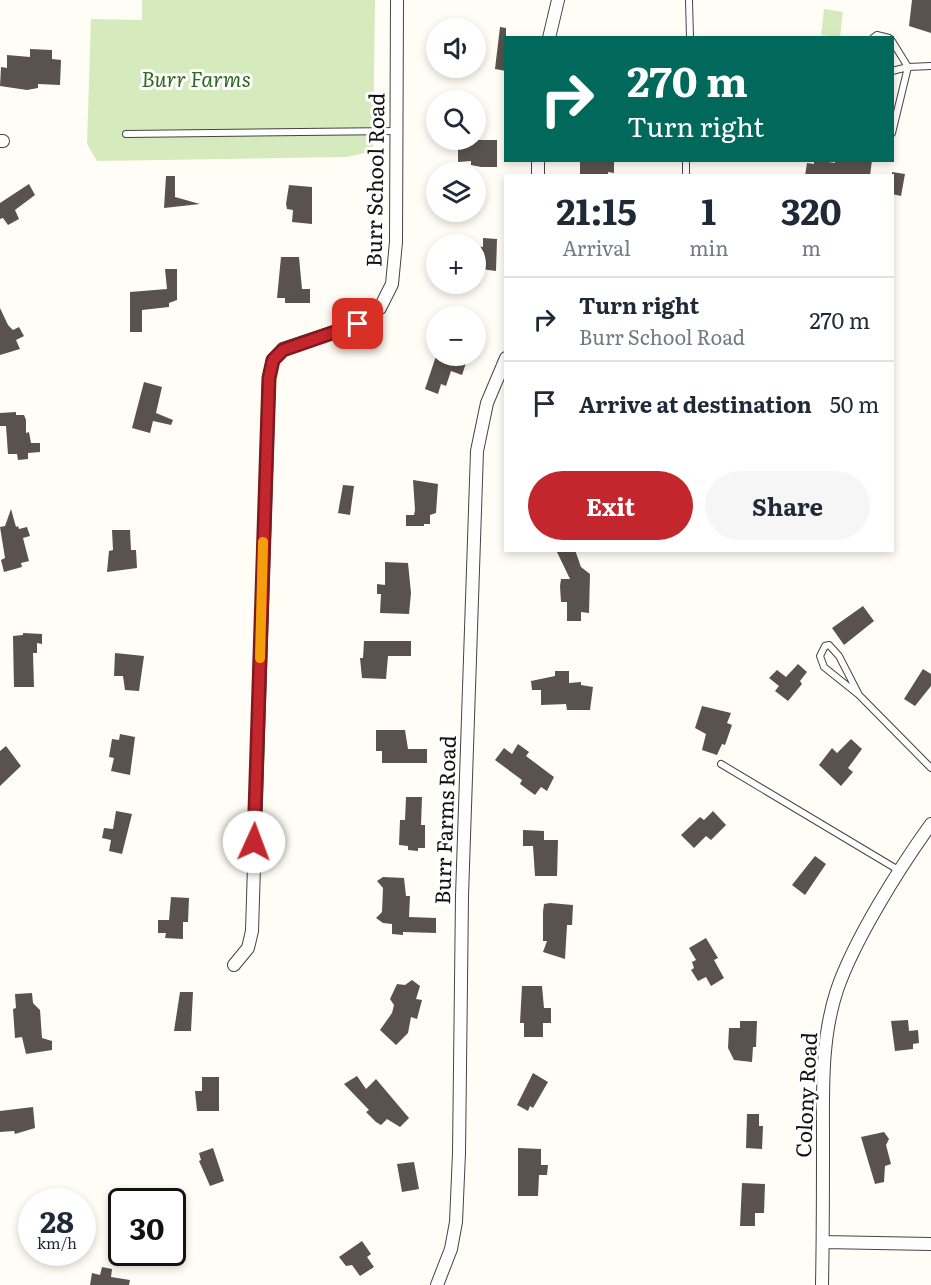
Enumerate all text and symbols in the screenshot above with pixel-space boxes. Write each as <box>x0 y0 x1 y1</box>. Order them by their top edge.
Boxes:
map controls <box>426 18 486 366</box>
button: sound <box>426 18 486 78</box>
text: 270 m <box>627 48 748 110</box>
icon: right <box>528 60 606 138</box>
park label: Burr Farms <box>141 62 251 93</box>
button: search <box>426 90 486 150</box>
street label: Burr School Road <box>356 92 391 267</box>
text: Turn right <box>627 105 764 145</box>
button: layers <box>426 162 486 222</box>
text: 21:15 <box>556 183 637 236</box>
text: 1 <box>701 183 716 236</box>
text: 320 <box>781 183 842 236</box>
text: Arrival <box>562 232 631 262</box>
text: min <box>689 232 728 262</box>
text: m <box>802 232 821 262</box>
button: + <box>426 234 486 294</box>
text: Turn right <box>579 288 699 321</box>
pin <box>332 298 383 349</box>
icon: right <box>528 303 561 336</box>
text: 270 m <box>809 303 870 336</box>
button: − <box>426 306 486 366</box>
icon: arrive <box>341 307 374 340</box>
text: Burr School Road <box>579 321 745 351</box>
icon: arrive <box>528 387 561 420</box>
text: Arrive at destination <box>579 387 812 420</box>
text: 50 m <box>830 387 879 420</box>
button: Exit <box>528 471 693 540</box>
button: Share <box>705 471 870 540</box>
street label: Burr Farms Road <box>425 735 462 905</box>
position arrow <box>222 810 286 874</box>
street label: Colony Road <box>786 1031 823 1158</box>
speed limit sign: 30 <box>108 1188 186 1266</box>
text: 28 <box>40 1198 74 1242</box>
text: km/h <box>37 1231 77 1254</box>

